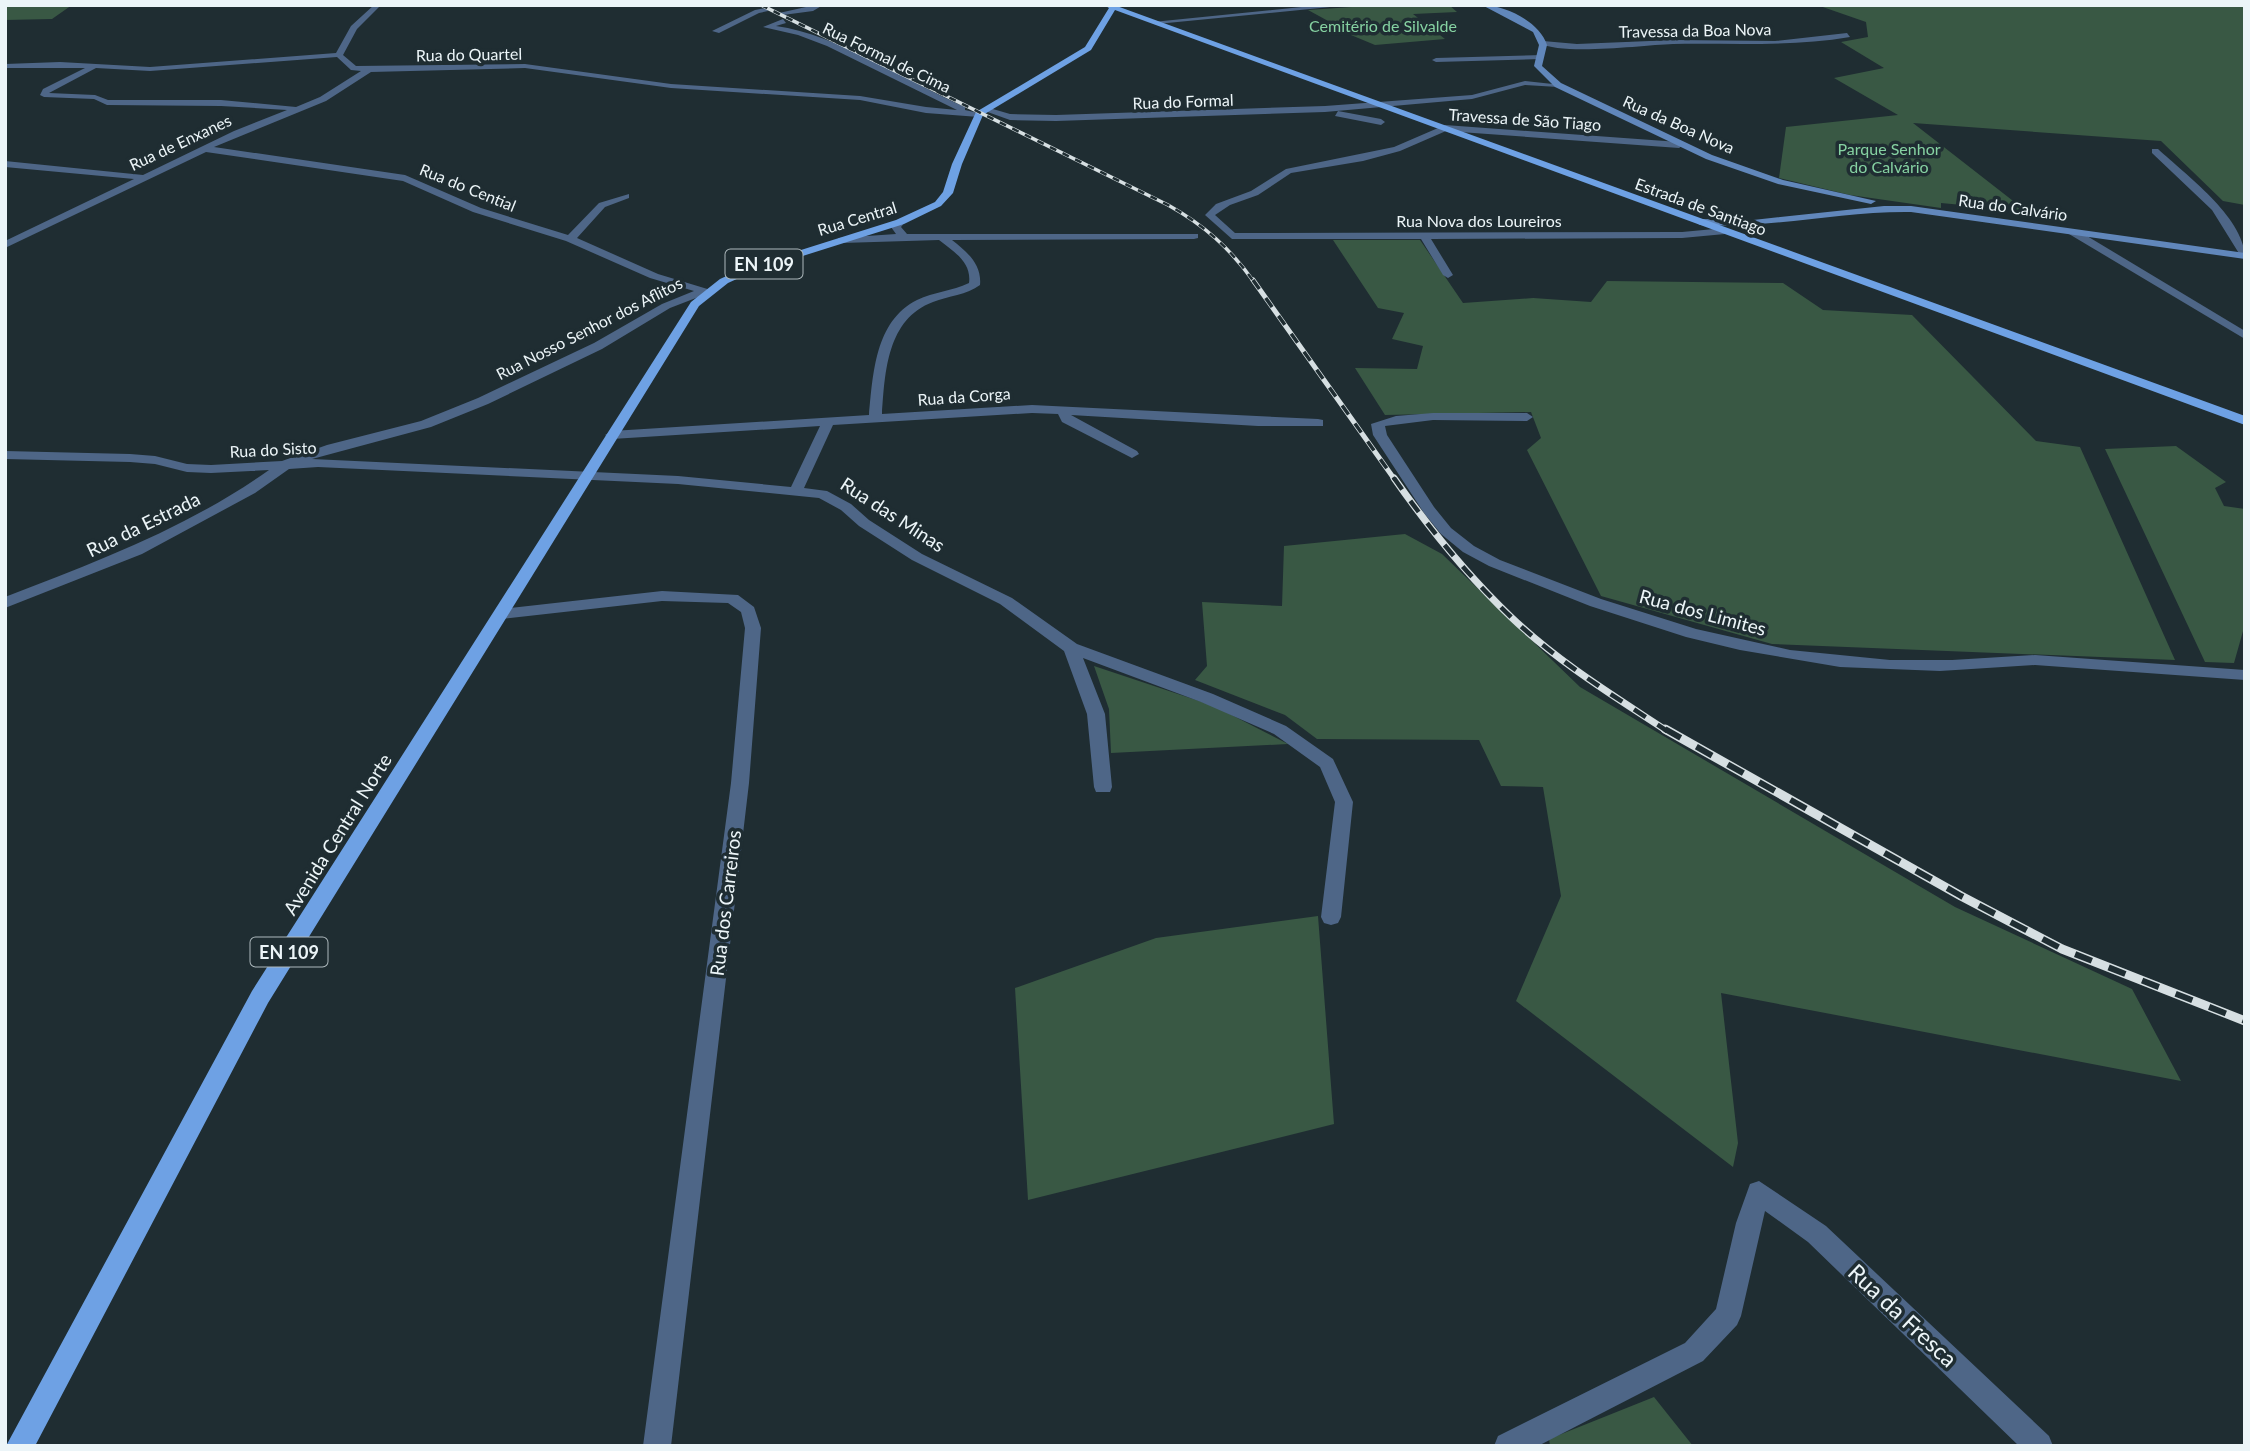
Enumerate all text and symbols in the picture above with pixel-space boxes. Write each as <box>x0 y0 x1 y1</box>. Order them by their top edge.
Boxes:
park label: Cemitério de Silvalde <box>1309 16 1457 35</box>
street label: Rua Formal de Cima <box>820 18 954 96</box>
street label: Travessa da Boa Nova <box>1618 19 1772 41</box>
street label: Rua do Quartel <box>416 44 522 64</box>
street label: Rua do Formal <box>1132 90 1234 112</box>
street label: Rua da Boa Nova <box>1620 91 1738 157</box>
street label: Travessa de São Tiago <box>1448 104 1602 134</box>
street label: Rua de Enxanes <box>126 110 234 174</box>
park label: Parque Senhor do Calvário <box>1837 139 1941 176</box>
street label: Rua do Cential <box>417 159 519 215</box>
street label: Estrada de Santiago <box>1633 173 1769 239</box>
street label: Rua do Calvário <box>1957 190 2069 224</box>
street label: Rua Central <box>815 197 899 239</box>
street label: Rua Nova dos Loureiros <box>1396 211 1562 230</box>
road number: EN 109 <box>726 250 802 278</box>
street label: Rua Nosso Senhor dos Aflitos <box>493 273 685 383</box>
street label: Rua da Corga <box>917 383 1011 409</box>
street label: Rua do Sisto <box>229 437 317 461</box>
street label: Rua das Minas <box>836 472 950 556</box>
street label: Rua da Estrada <box>82 487 204 561</box>
street label: Rua dos Limites <box>1637 584 1769 640</box>
street label: Avenida Central Norte <box>278 749 396 919</box>
street label: Rua dos Carreiros <box>705 829 745 977</box>
road number: EN 109 <box>250 937 328 967</box>
street label: Rua da Fresca <box>1843 1257 1963 1373</box>

